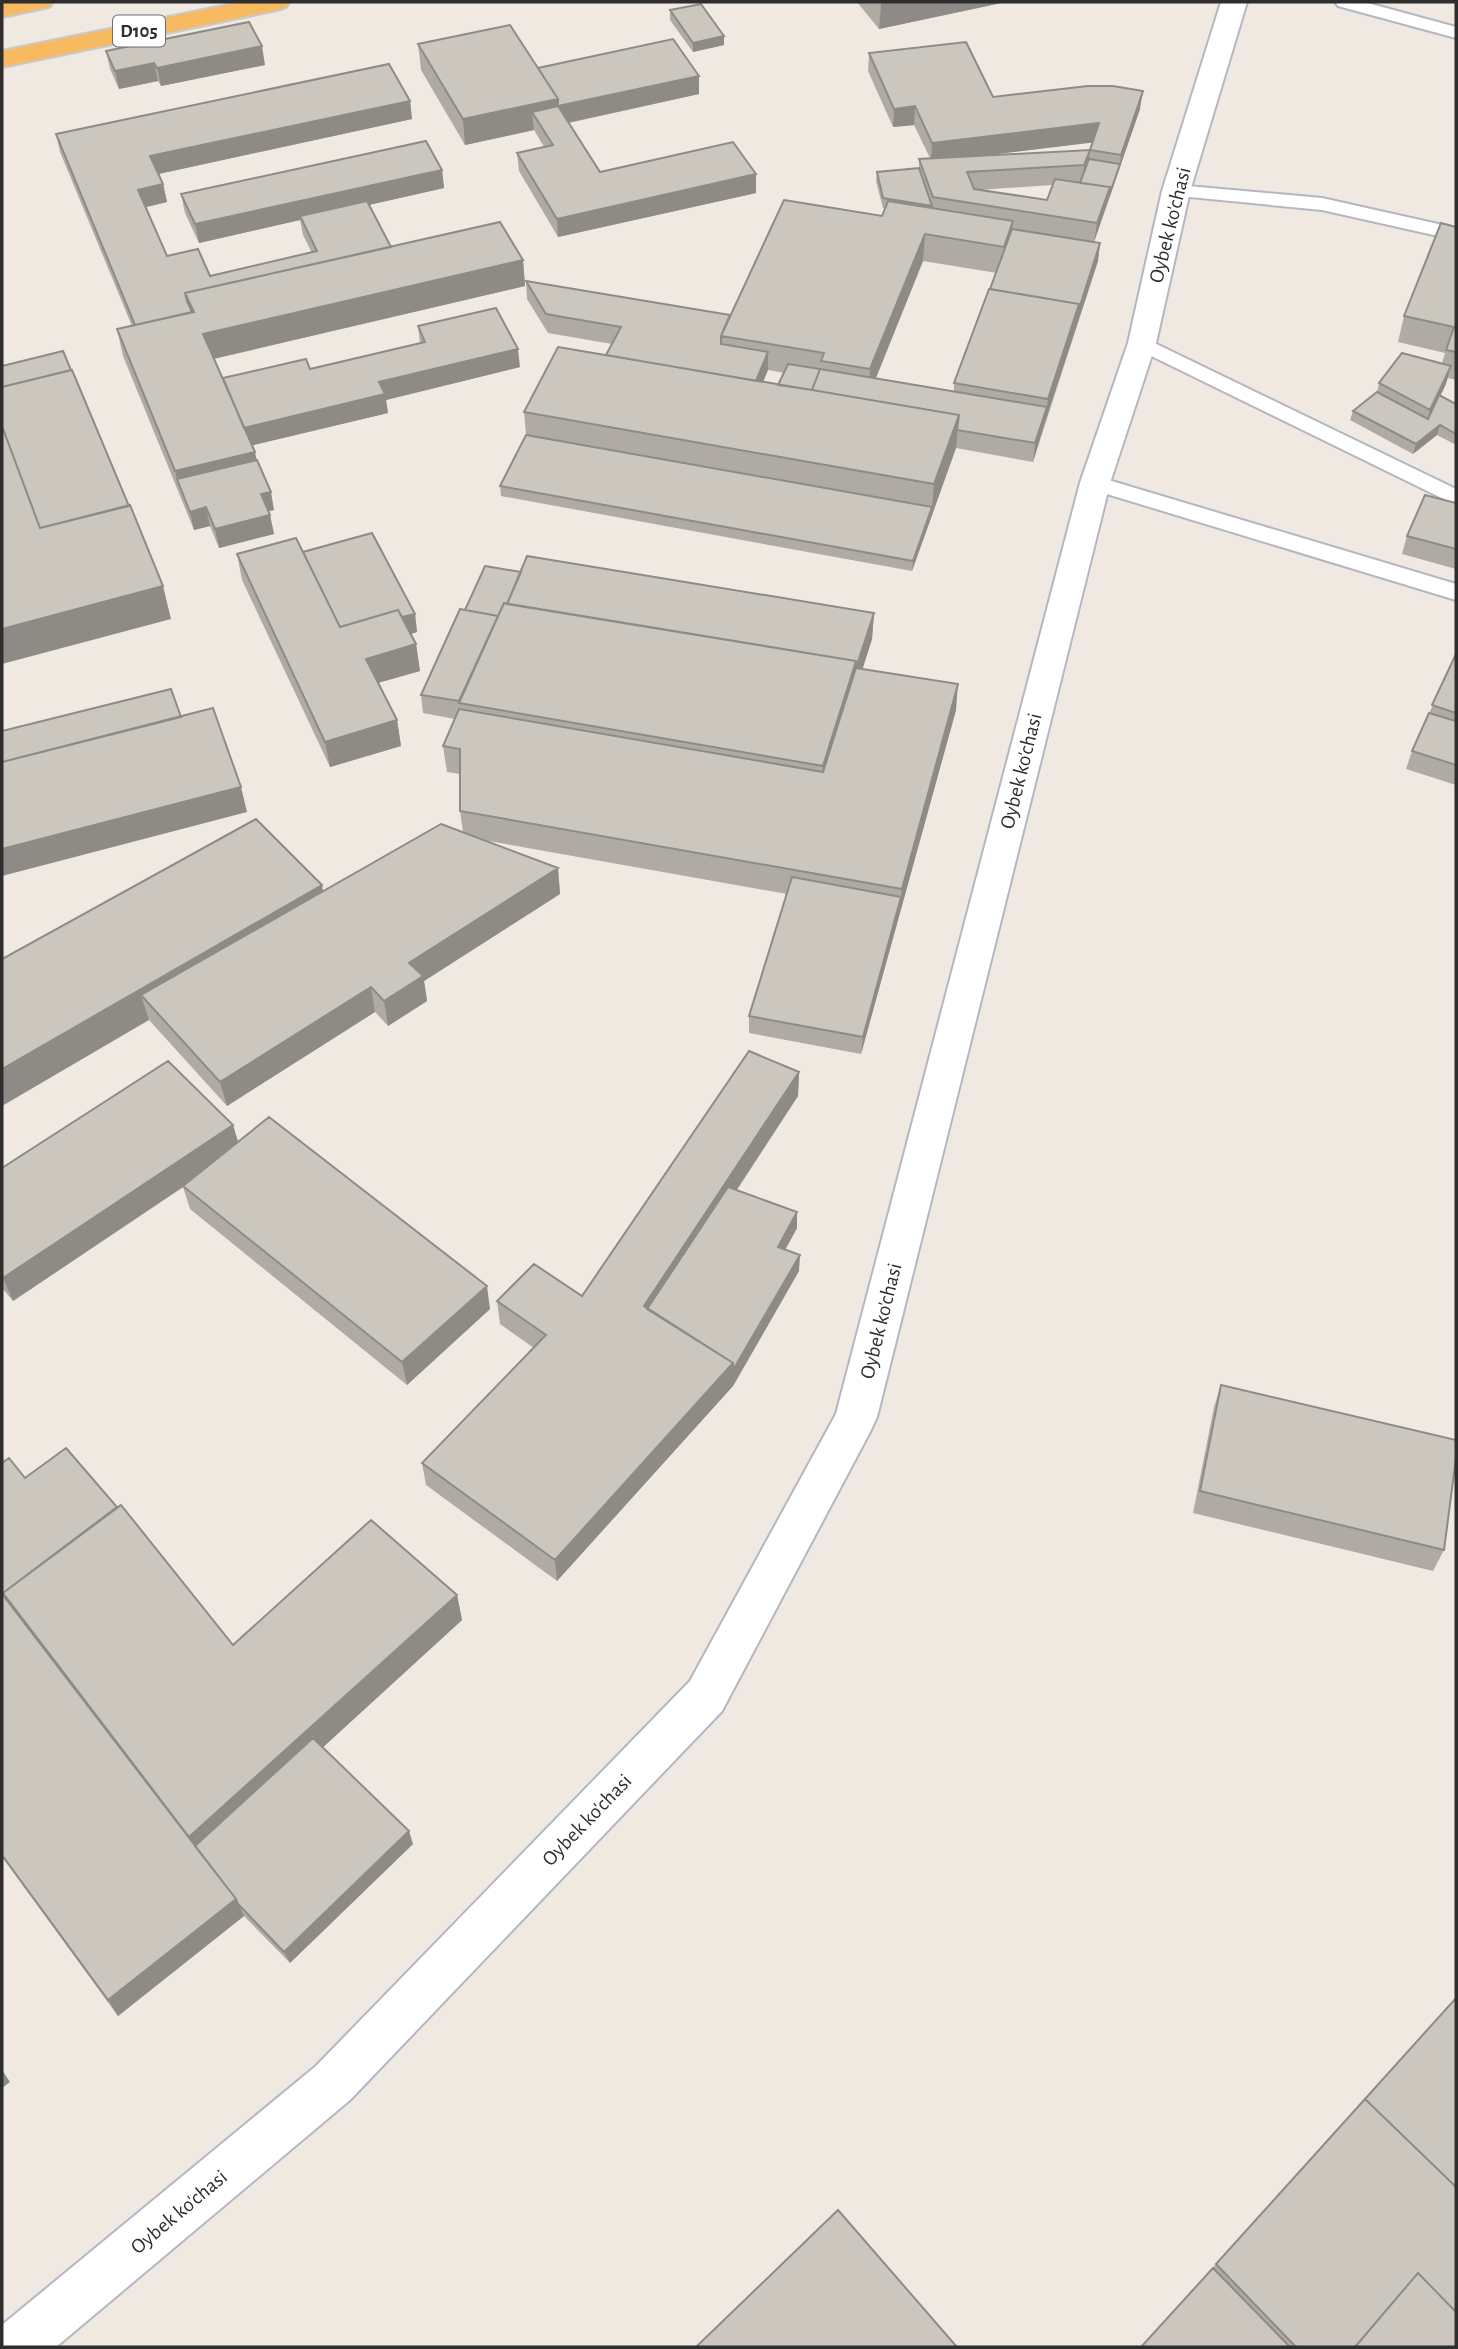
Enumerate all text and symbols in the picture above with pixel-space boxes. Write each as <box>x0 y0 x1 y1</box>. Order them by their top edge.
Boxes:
road number: D105 <box>113 16 165 46</box>
street label: Oybek ko'chasi <box>1145 165 1195 285</box>
street label: Oybek ko'chasi <box>996 711 1046 831</box>
street label: Oybek ko'chasi <box>856 1261 906 1381</box>
street label: Oybek ko'chasi <box>538 1770 636 1870</box>
street label: Oybek ko'chasi <box>127 2166 231 2258</box>

